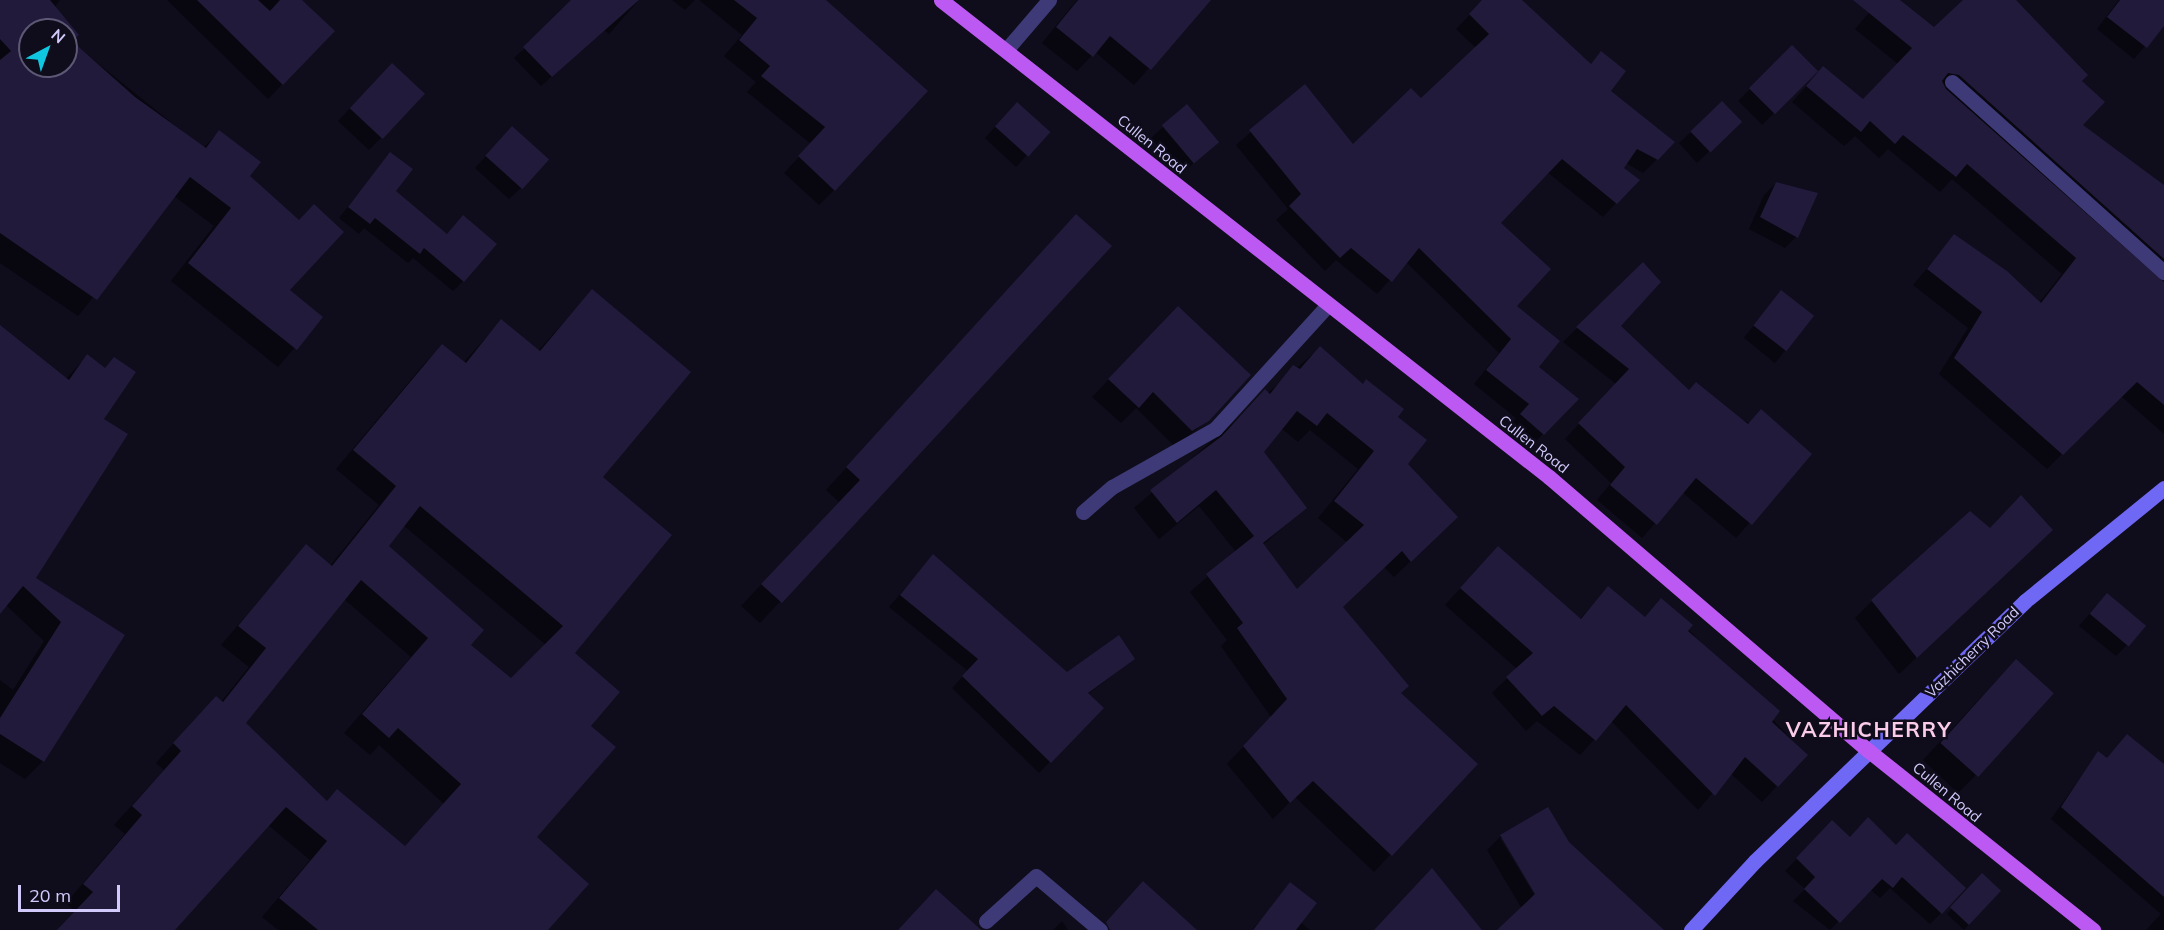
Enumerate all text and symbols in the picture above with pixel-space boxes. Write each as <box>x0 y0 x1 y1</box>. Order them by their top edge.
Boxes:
north arrow <box>18 18 78 78</box>
text: N <box>47 24 70 47</box>
street label: Cullen Road <box>1114 111 1190 177</box>
street label: Cullen Road <box>1496 411 1572 477</box>
street label: Vazhicherry Road <box>1921 603 2023 701</box>
district label: VAZHICHERRY <box>1786 716 1952 742</box>
street label: Cullen Road <box>1909 758 1985 826</box>
scale bar <box>21 873 123 911</box>
text: 20 m <box>29 884 71 907</box>

